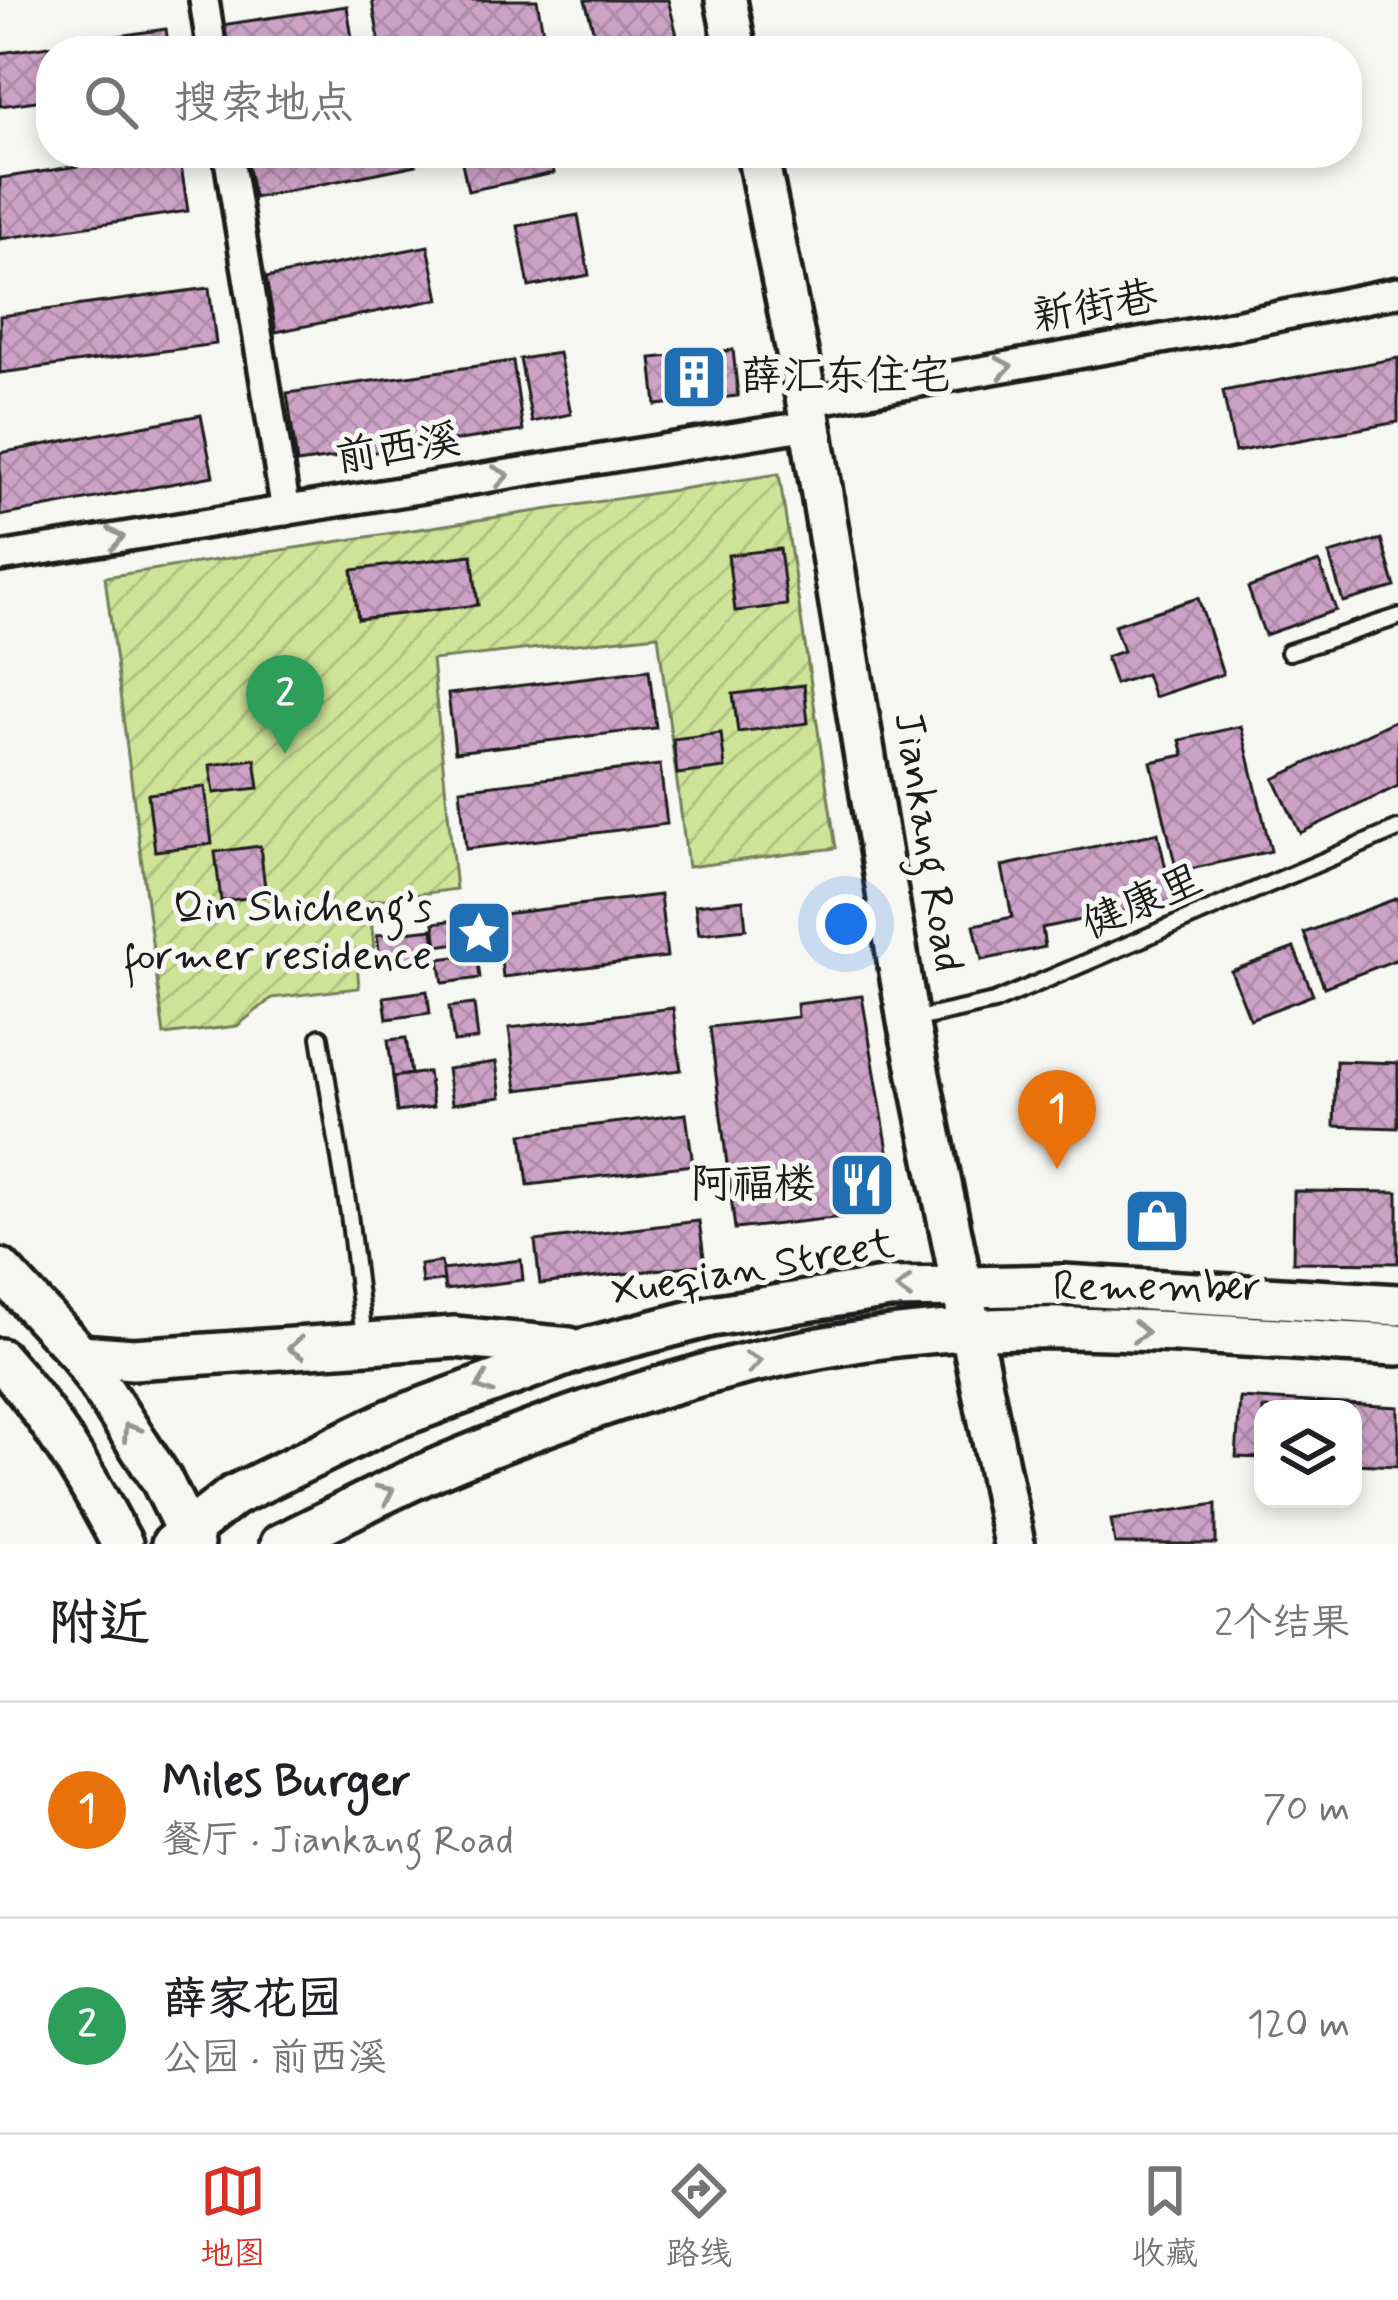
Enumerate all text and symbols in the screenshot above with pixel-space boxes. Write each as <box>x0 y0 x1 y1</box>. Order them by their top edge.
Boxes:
search box <box>36 36 1362 168</box>
icon: search <box>78 69 144 135</box>
text: 搜索地点 <box>174 75 354 134</box>
street label: 新街巷 <box>1028 270 1162 346</box>
building icon: 薛汇东住宅 <box>659 342 729 412</box>
place label: 薛汇东住宅 <box>740 350 950 405</box>
one-way arrow <box>994 355 1014 381</box>
street label: 前西溪 <box>331 413 465 487</box>
one-way arrow <box>490 465 510 490</box>
one-way arrow <box>105 527 125 552</box>
pin: 2 <box>246 655 324 754</box>
street label: Jiankang Road <box>875 708 975 977</box>
street label: 健康里 <box>1074 853 1212 953</box>
place label: Qin Shicheng’s former residence <box>124 882 432 988</box>
your location <box>816 894 876 954</box>
place icon: Qin Shicheng’s former residence <box>444 898 514 968</box>
pin: 1 <box>1018 1070 1096 1169</box>
restaurant icon: 阿福楼 <box>827 1150 897 1220</box>
place label: 阿福楼 <box>690 1158 816 1213</box>
shop icon: Remember <box>1122 1186 1192 1256</box>
street label: Xueqian Street <box>607 1217 899 1321</box>
place label: Remember <box>1053 1261 1261 1316</box>
one-way arrow <box>894 1275 913 1301</box>
one-way arrow <box>1131 1319 1150 1345</box>
one-way arrow <box>286 1334 305 1360</box>
one-way arrow <box>742 1351 762 1376</box>
one-way arrow <box>475 1371 496 1395</box>
map controls <box>1254 1400 1362 1508</box>
button: layers <box>1254 1400 1362 1508</box>
one-way arrow <box>122 1422 144 1444</box>
one-way arrow <box>374 1484 395 1507</box>
text: 附近 <box>48 1592 150 1658</box>
text: 2个结果 <box>1214 1599 1350 1650</box>
text: Miles Burger <box>162 1753 411 1812</box>
text: 1 <box>78 1784 96 1835</box>
text: 70 m <box>1262 1784 1350 1835</box>
text: 餐厅 · Jiankang Road <box>162 1816 514 1867</box>
text: 薛家花园 <box>162 1971 342 2030</box>
text: 2 <box>77 2000 97 2051</box>
text: 120 m <box>1247 2000 1350 2051</box>
text: 公园 · 前西溪 <box>162 2034 387 2085</box>
tab: 地图 <box>200 2158 266 2277</box>
tab: 路线 <box>666 2158 732 2277</box>
tab: 收藏 <box>1132 2158 1198 2277</box>

